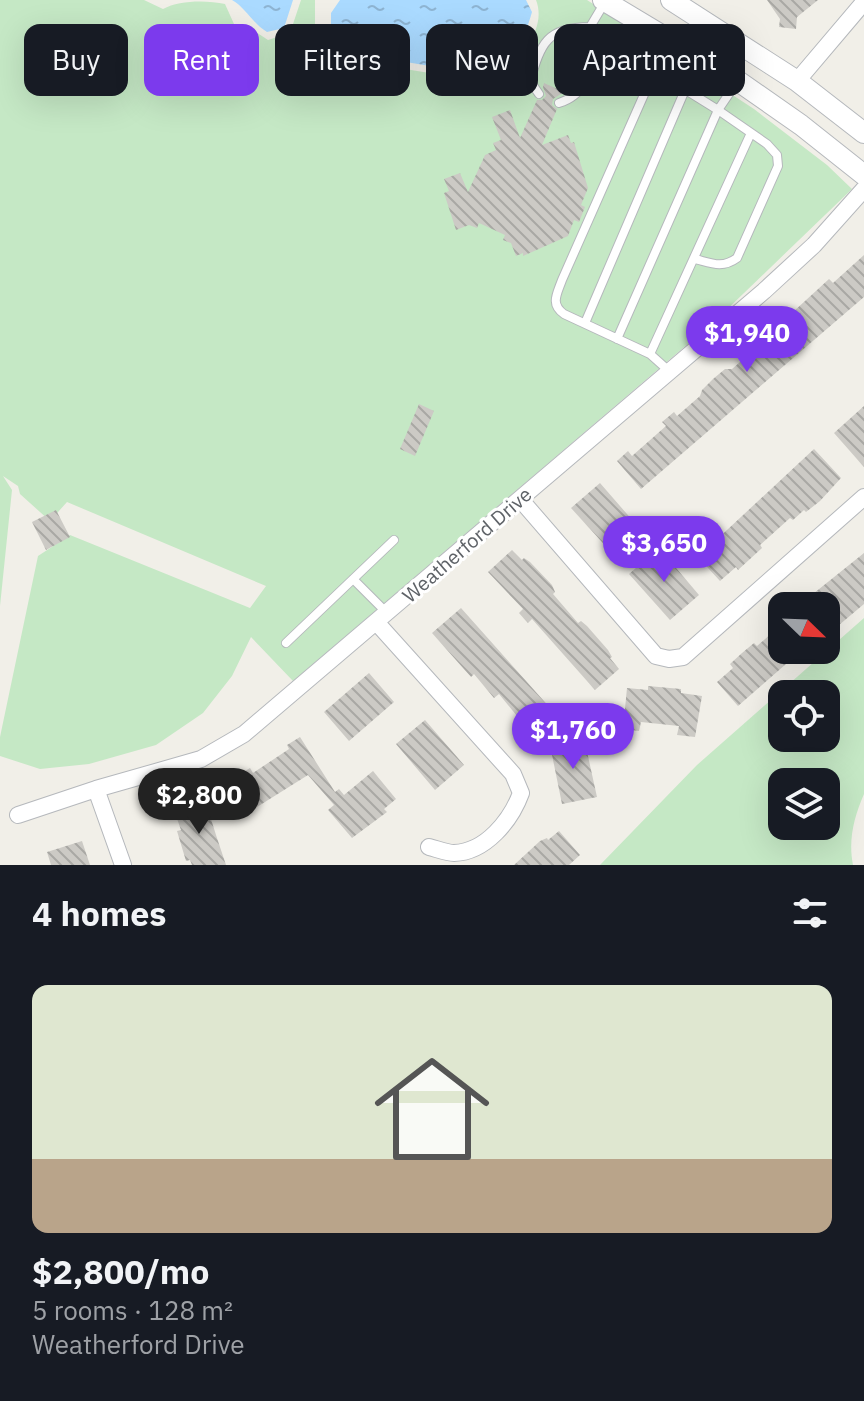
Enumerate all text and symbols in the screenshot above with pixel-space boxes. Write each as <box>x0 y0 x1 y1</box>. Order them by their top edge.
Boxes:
chip: Buy <box>24 24 128 96</box>
chip: Rent <box>144 24 259 96</box>
chip: Filters <box>275 24 410 96</box>
chip: New <box>426 24 538 96</box>
chip: Apartment <box>554 24 745 96</box>
pin: $1,940 <box>682 306 812 374</box>
text: $1,940 <box>704 315 790 349</box>
street label: Weatherford Drive <box>396 481 537 608</box>
pin: $3,650 <box>599 516 729 584</box>
text: $3,650 <box>621 525 707 559</box>
north arrow <box>768 592 840 664</box>
map controls <box>768 592 840 840</box>
button: locate <box>768 680 840 752</box>
pin: $1,760 <box>508 703 638 771</box>
text: $1,760 <box>530 712 616 746</box>
pin: $2,800 <box>134 768 264 836</box>
button: layers <box>768 768 840 840</box>
text: $2,800 <box>156 777 242 811</box>
text: 4 homes <box>32 891 167 935</box>
icon: filters <box>788 891 832 935</box>
icon: home <box>360 1037 504 1181</box>
text: $2,800/mo <box>32 1249 209 1293</box>
text: 5 rooms · 128 m² <box>32 1293 233 1327</box>
text: Weatherford Drive <box>32 1327 245 1361</box>

